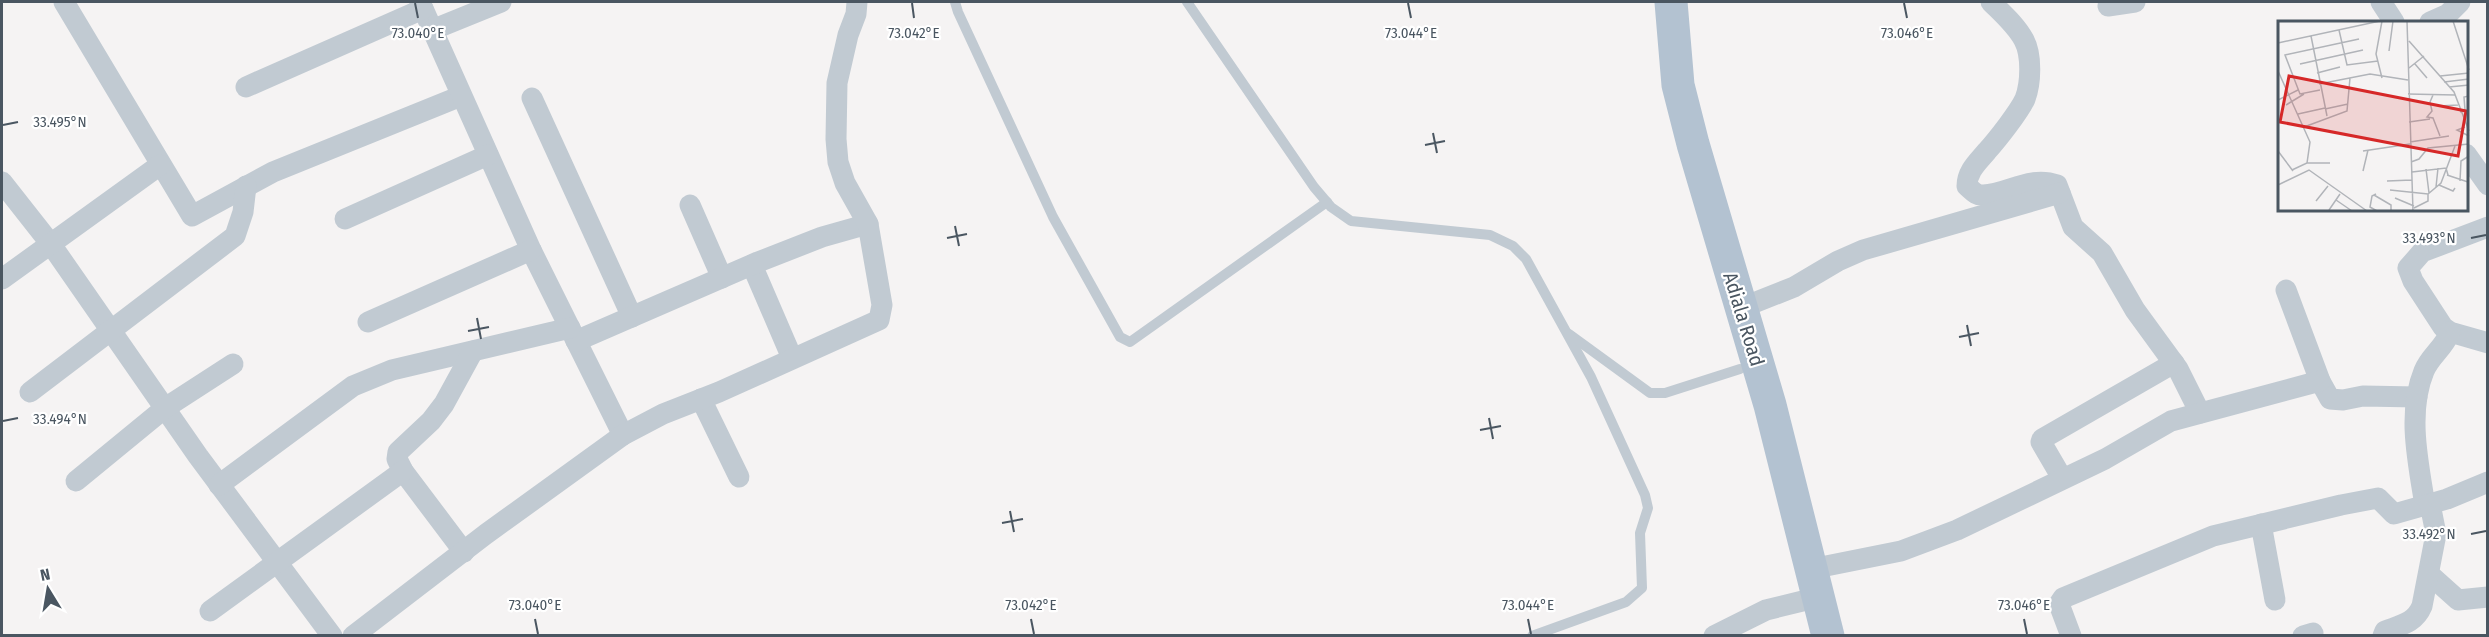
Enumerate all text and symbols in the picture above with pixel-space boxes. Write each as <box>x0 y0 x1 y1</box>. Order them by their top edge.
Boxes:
inset map <box>2278 21 2468 212</box>
text: 73.040°E <box>392 24 444 42</box>
text: 73.042°E <box>888 24 940 42</box>
text: 73.044°E <box>1385 24 1437 42</box>
text: 73.046°E <box>1881 24 1933 42</box>
text: 33.495°N <box>33 113 87 131</box>
text: 33.493°N <box>2402 229 2456 247</box>
street label: Adiala Road <box>1718 269 1770 369</box>
text: 33.494°N <box>33 410 87 428</box>
text: 33.492°N <box>2403 525 2455 543</box>
north arrow <box>18 559 78 619</box>
text: N <box>39 565 52 585</box>
text: 73.040°E <box>509 596 561 614</box>
text: 73.042°E <box>1005 596 1057 614</box>
text: 73.044°E <box>1502 596 1554 614</box>
text: 73.046°E <box>1998 596 2050 614</box>

